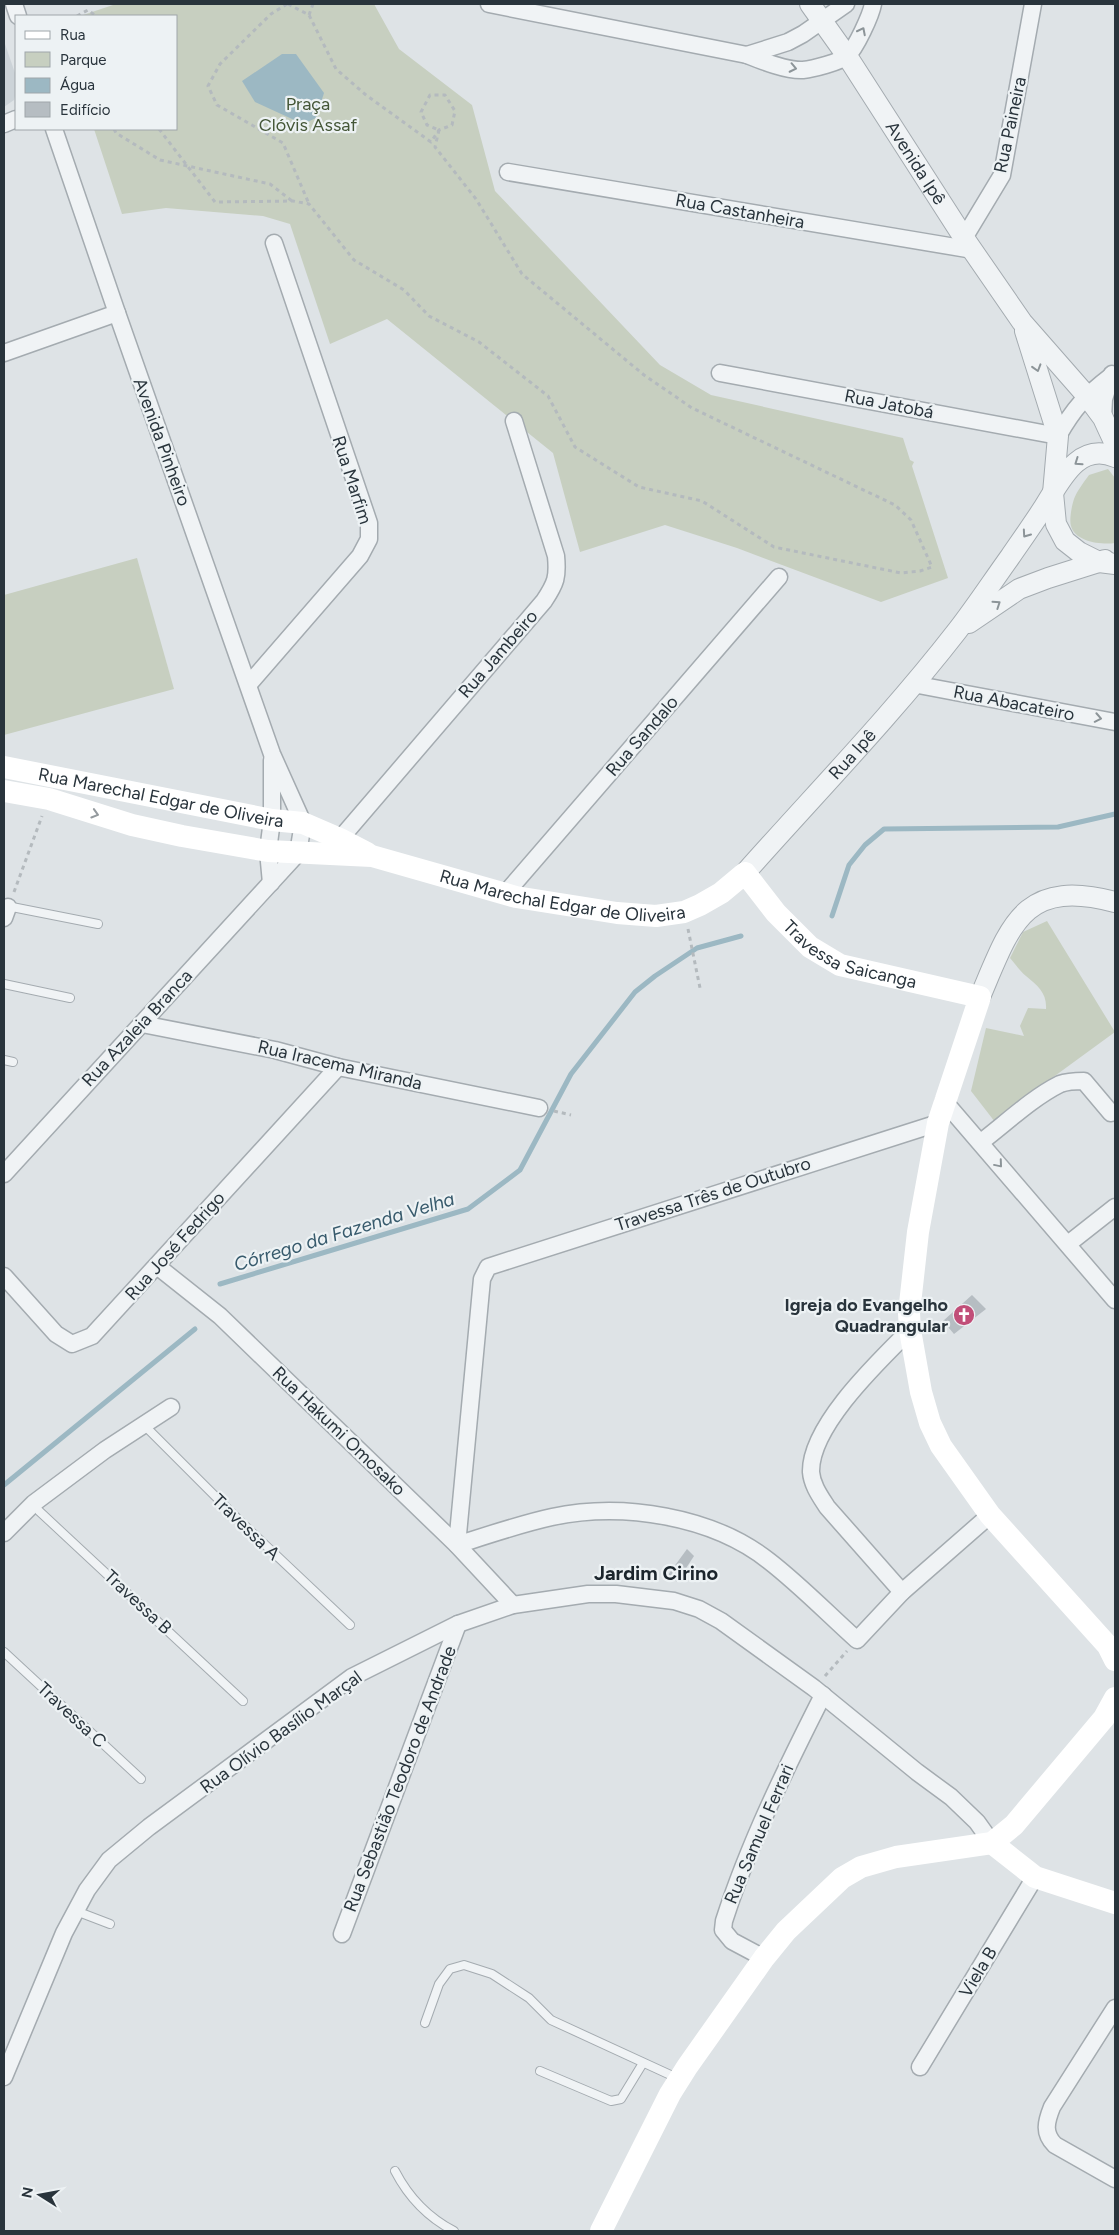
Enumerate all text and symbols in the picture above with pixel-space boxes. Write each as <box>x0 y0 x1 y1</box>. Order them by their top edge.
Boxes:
legend <box>15 15 178 130</box>
text: Rua <box>60 26 85 44</box>
one-way arrow <box>856 27 866 36</box>
text: Parque <box>60 51 107 69</box>
one-way arrow <box>789 62 798 73</box>
street label: Rua Paineira <box>989 75 1031 175</box>
text: Água <box>60 76 95 94</box>
park label: Praça Clóvis Assaf <box>259 93 357 136</box>
text: Edifício <box>60 101 111 119</box>
street label: Avenida Ipê <box>881 117 951 209</box>
street label: Rua Castanheira <box>674 189 806 233</box>
one-way arrow <box>1031 364 1041 372</box>
street label: Avenida Pinheiro <box>129 375 195 509</box>
street label: Rua Jatobá <box>843 385 935 423</box>
street label: Rua Marfim <box>327 433 377 527</box>
one-way arrow <box>1074 456 1084 465</box>
one-way arrow <box>1023 528 1032 538</box>
one-way arrow <box>992 601 1001 610</box>
street label: Rua Jambeiro <box>454 605 542 703</box>
street label: Rua Abacateiro <box>952 680 1076 726</box>
street label: Rua Sandalo <box>601 691 683 781</box>
one-way arrow <box>1094 713 1103 723</box>
street label: Rua Ipê <box>824 724 881 784</box>
street label: Rua Marechal Edgar de Oliveira <box>36 763 285 832</box>
one-way arrow <box>91 808 99 818</box>
street label: Rua Marechal Edgar de Oliveira <box>437 865 687 927</box>
street label: Travessa Saicanga <box>778 915 919 993</box>
street label: Rua Azaleia Branca <box>77 965 197 1091</box>
street label: Rua Iracema Miranda <box>256 1035 424 1095</box>
street label: Travessa Três de Outubro <box>612 1152 814 1236</box>
one-way arrow <box>994 1158 1002 1167</box>
street label: Rua José Fedrigo <box>120 1187 230 1305</box>
water label: Córrego da Fazenda Velha <box>231 1187 457 1276</box>
place label: Igreja do Evangelho Quadrangular <box>785 1294 948 1337</box>
church icon: Igreja do Evangelho Quadrangular <box>952 1303 976 1327</box>
street label: Rua Hakumi Omosako <box>268 1362 410 1500</box>
street label: Travessa A <box>208 1489 284 1565</box>
district label: Jardim Cirino <box>594 1561 718 1585</box>
street label: Travessa B <box>100 1565 176 1639</box>
street label: Rua Sebastião Teodoro de Andrade <box>339 1643 461 1915</box>
street label: Rua Olívio Basílio Marçal <box>196 1666 366 1798</box>
street label: Travessa C <box>33 1677 111 1753</box>
street label: Rua Samuel Ferrari <box>720 1761 798 1907</box>
street label: Viela B <box>954 1943 1002 2001</box>
north arrow <box>15 2170 65 2220</box>
text: N <box>18 2186 37 2200</box>

